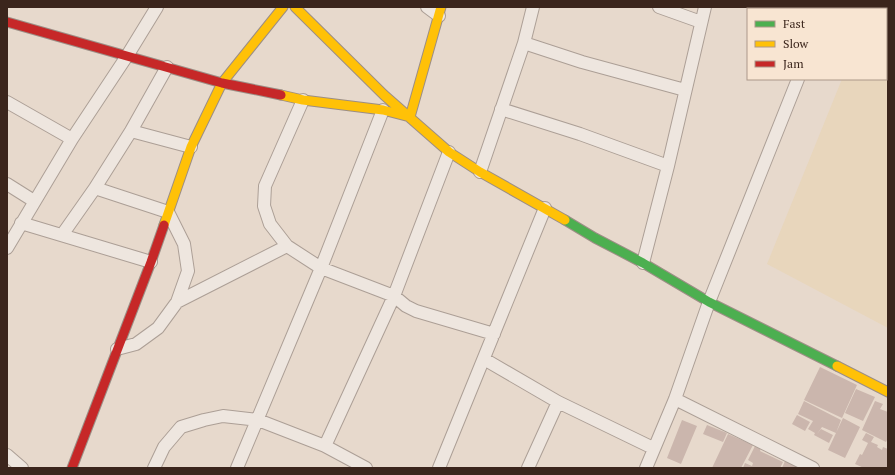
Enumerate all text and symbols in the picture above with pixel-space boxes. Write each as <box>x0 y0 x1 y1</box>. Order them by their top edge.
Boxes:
legend <box>747 8 887 80</box>
text: Fast <box>783 16 806 31</box>
text: Slow <box>783 36 809 51</box>
text: Jam <box>783 56 804 71</box>

